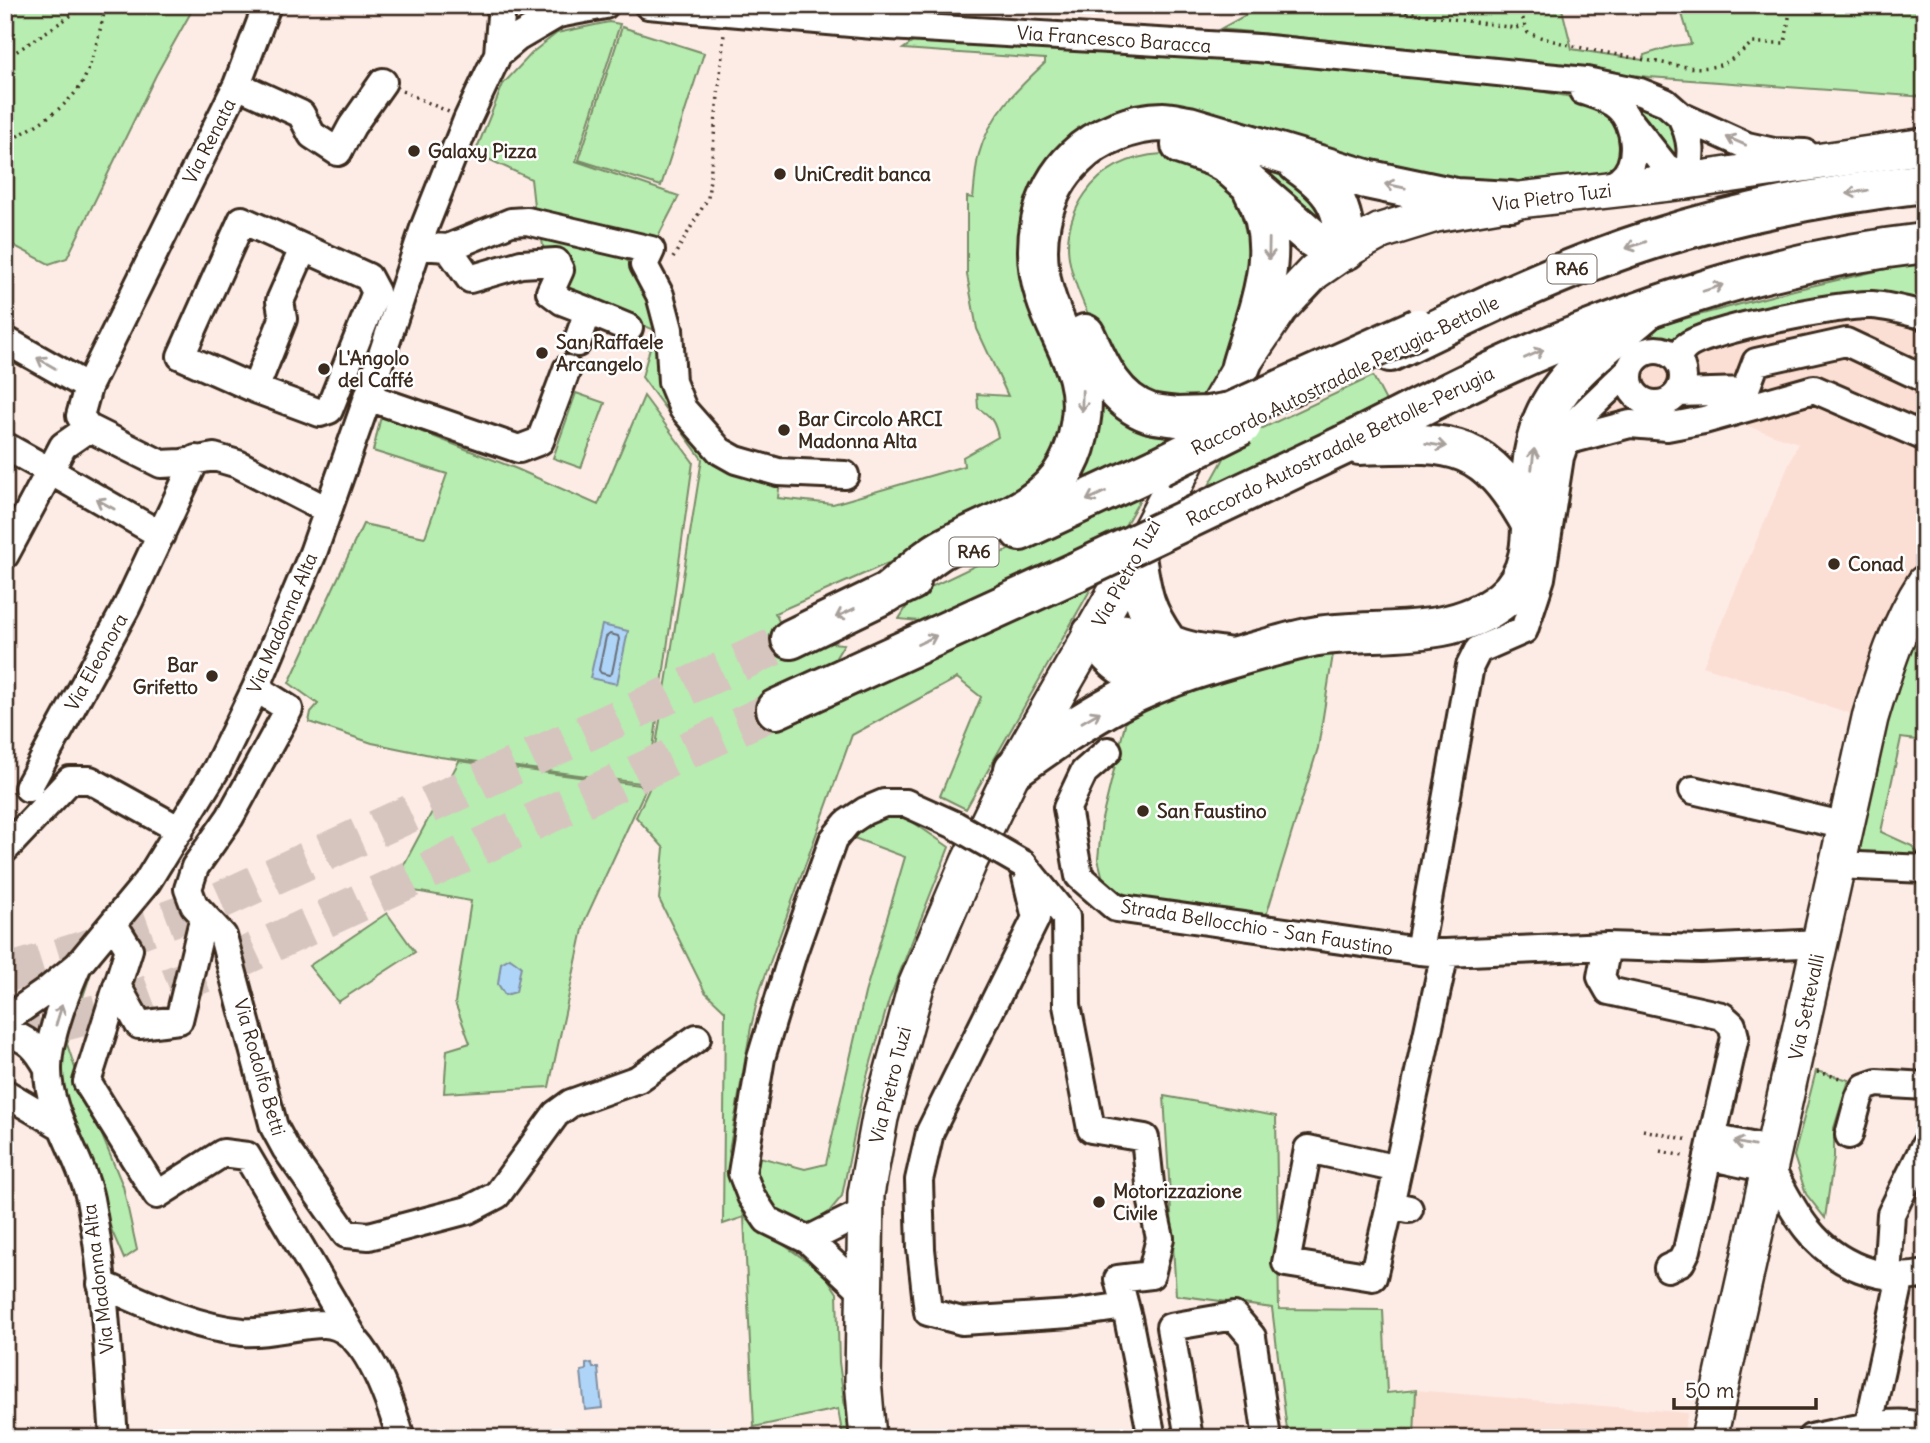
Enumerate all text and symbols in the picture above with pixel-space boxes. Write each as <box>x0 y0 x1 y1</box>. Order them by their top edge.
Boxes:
street label: Via Francesco Baracca <box>1016 20 1212 58</box>
street label: Via Renata <box>177 94 241 188</box>
one-way arrow <box>1726 134 1747 147</box>
place label: Galaxy Pizza <box>428 139 537 163</box>
marker: Galaxy Pizza <box>406 143 422 159</box>
place label: UniCredit banca <box>794 162 931 186</box>
marker: UniCredit banca <box>772 166 788 182</box>
one-way arrow <box>1384 178 1407 192</box>
street label: Via Pietro Tuzi <box>1491 178 1613 216</box>
one-way arrow <box>1846 186 1869 199</box>
one-way arrow <box>1262 237 1275 260</box>
one-way arrow <box>1626 240 1648 252</box>
road number: RA6 <box>1548 255 1596 284</box>
one-way arrow <box>1701 281 1723 293</box>
street label: Raccordo Autostradale Perugia-Bettolle <box>1187 290 1503 460</box>
place label: San Raffaele Arcangelo <box>556 330 663 376</box>
marker: San Raffaele Arcangelo <box>534 345 550 361</box>
place label: L'Angolo del Caffé <box>338 346 414 392</box>
one-way arrow <box>1523 347 1545 360</box>
one-way arrow <box>37 356 57 370</box>
marker: L'Angolo del Caffé <box>316 361 332 377</box>
street label: Raccordo Autostradale Bettolle-Perugia <box>1182 361 1498 531</box>
one-way arrow <box>1075 389 1089 412</box>
place label: Bar Circolo ARCI Madonna Alta <box>798 407 943 453</box>
marker: Bar Circolo ARCI Madonna Alta <box>776 422 792 438</box>
one-way arrow <box>1424 439 1447 452</box>
one-way arrow <box>1527 448 1540 471</box>
one-way arrow <box>1086 490 1107 503</box>
one-way arrow <box>95 497 116 510</box>
street label: Via Pietro Tuzi <box>1086 515 1166 631</box>
road number: RA6 <box>950 538 998 566</box>
street label: Via Madonna Alta <box>242 549 323 697</box>
place label: Conad <box>1848 552 1904 576</box>
marker: Conad <box>1826 556 1842 572</box>
one-way arrow <box>835 607 856 621</box>
street label: Via Eleonora <box>59 609 133 715</box>
one-way arrow <box>916 633 937 646</box>
place label: Bar Grifetto <box>133 653 198 699</box>
marker: Bar Grifetto <box>204 668 220 684</box>
one-way arrow <box>1081 710 1101 724</box>
place label: San Faustino <box>1157 799 1267 823</box>
marker: San Faustino <box>1135 803 1151 819</box>
street label: Strada Bellocchio - San Faustino <box>1119 894 1395 960</box>
street label: Via Settevalli <box>1783 952 1829 1062</box>
street label: Via Rodolfo Betti <box>229 996 291 1138</box>
one-way arrow <box>54 1005 66 1027</box>
street label: Via Pietro Tuzi <box>864 1024 916 1146</box>
one-way arrow <box>1733 1137 1756 1151</box>
place label: Motorizzazione Civile <box>1113 1179 1242 1225</box>
marker: Motorizzazione Civile <box>1091 1194 1107 1210</box>
street label: Via Madonna Alta <box>77 1203 119 1355</box>
scale bar <box>1674 1366 1816 1410</box>
text: 50 m <box>1685 1377 1734 1404</box>

